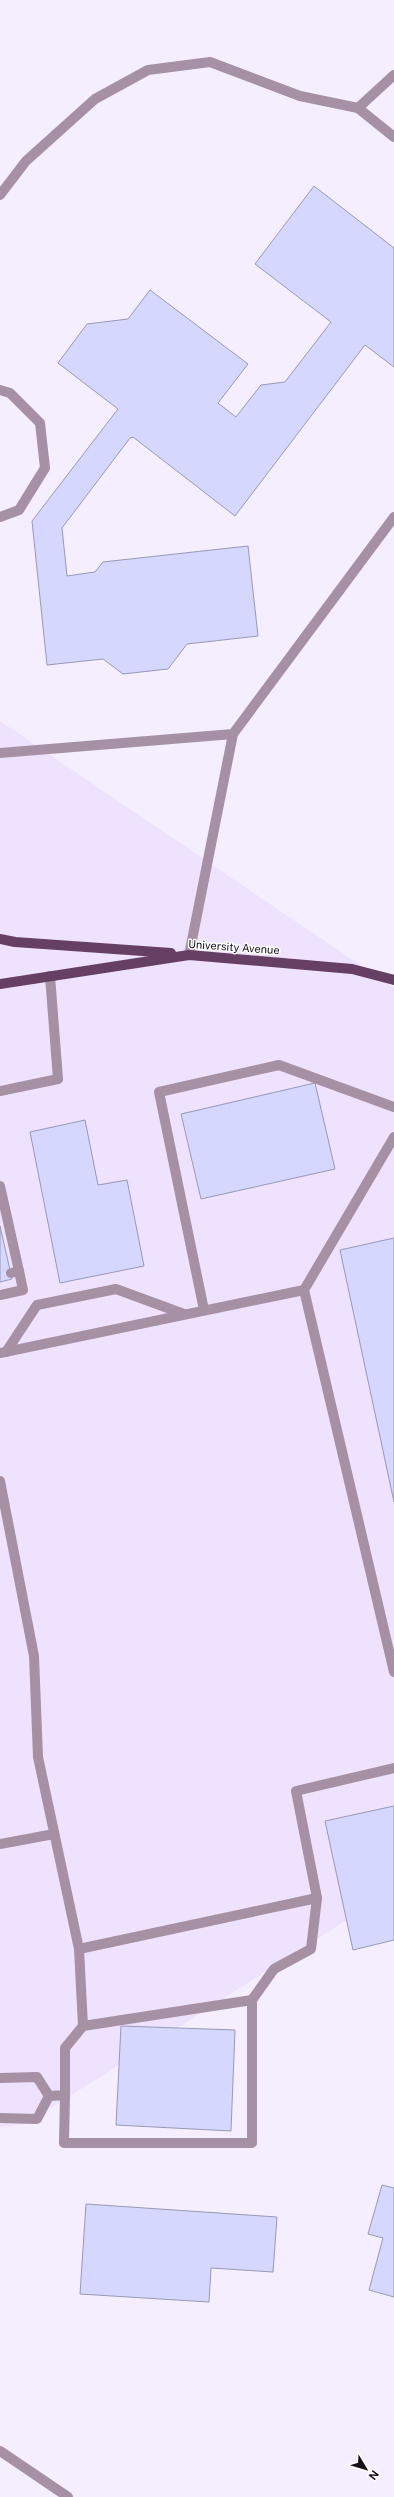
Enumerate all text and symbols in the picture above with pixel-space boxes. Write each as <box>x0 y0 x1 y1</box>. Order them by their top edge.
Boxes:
street label: University Avenue <box>188 938 280 956</box>
north arrow <box>346 2449 386 2489</box>
text: N <box>367 2468 381 2482</box>

